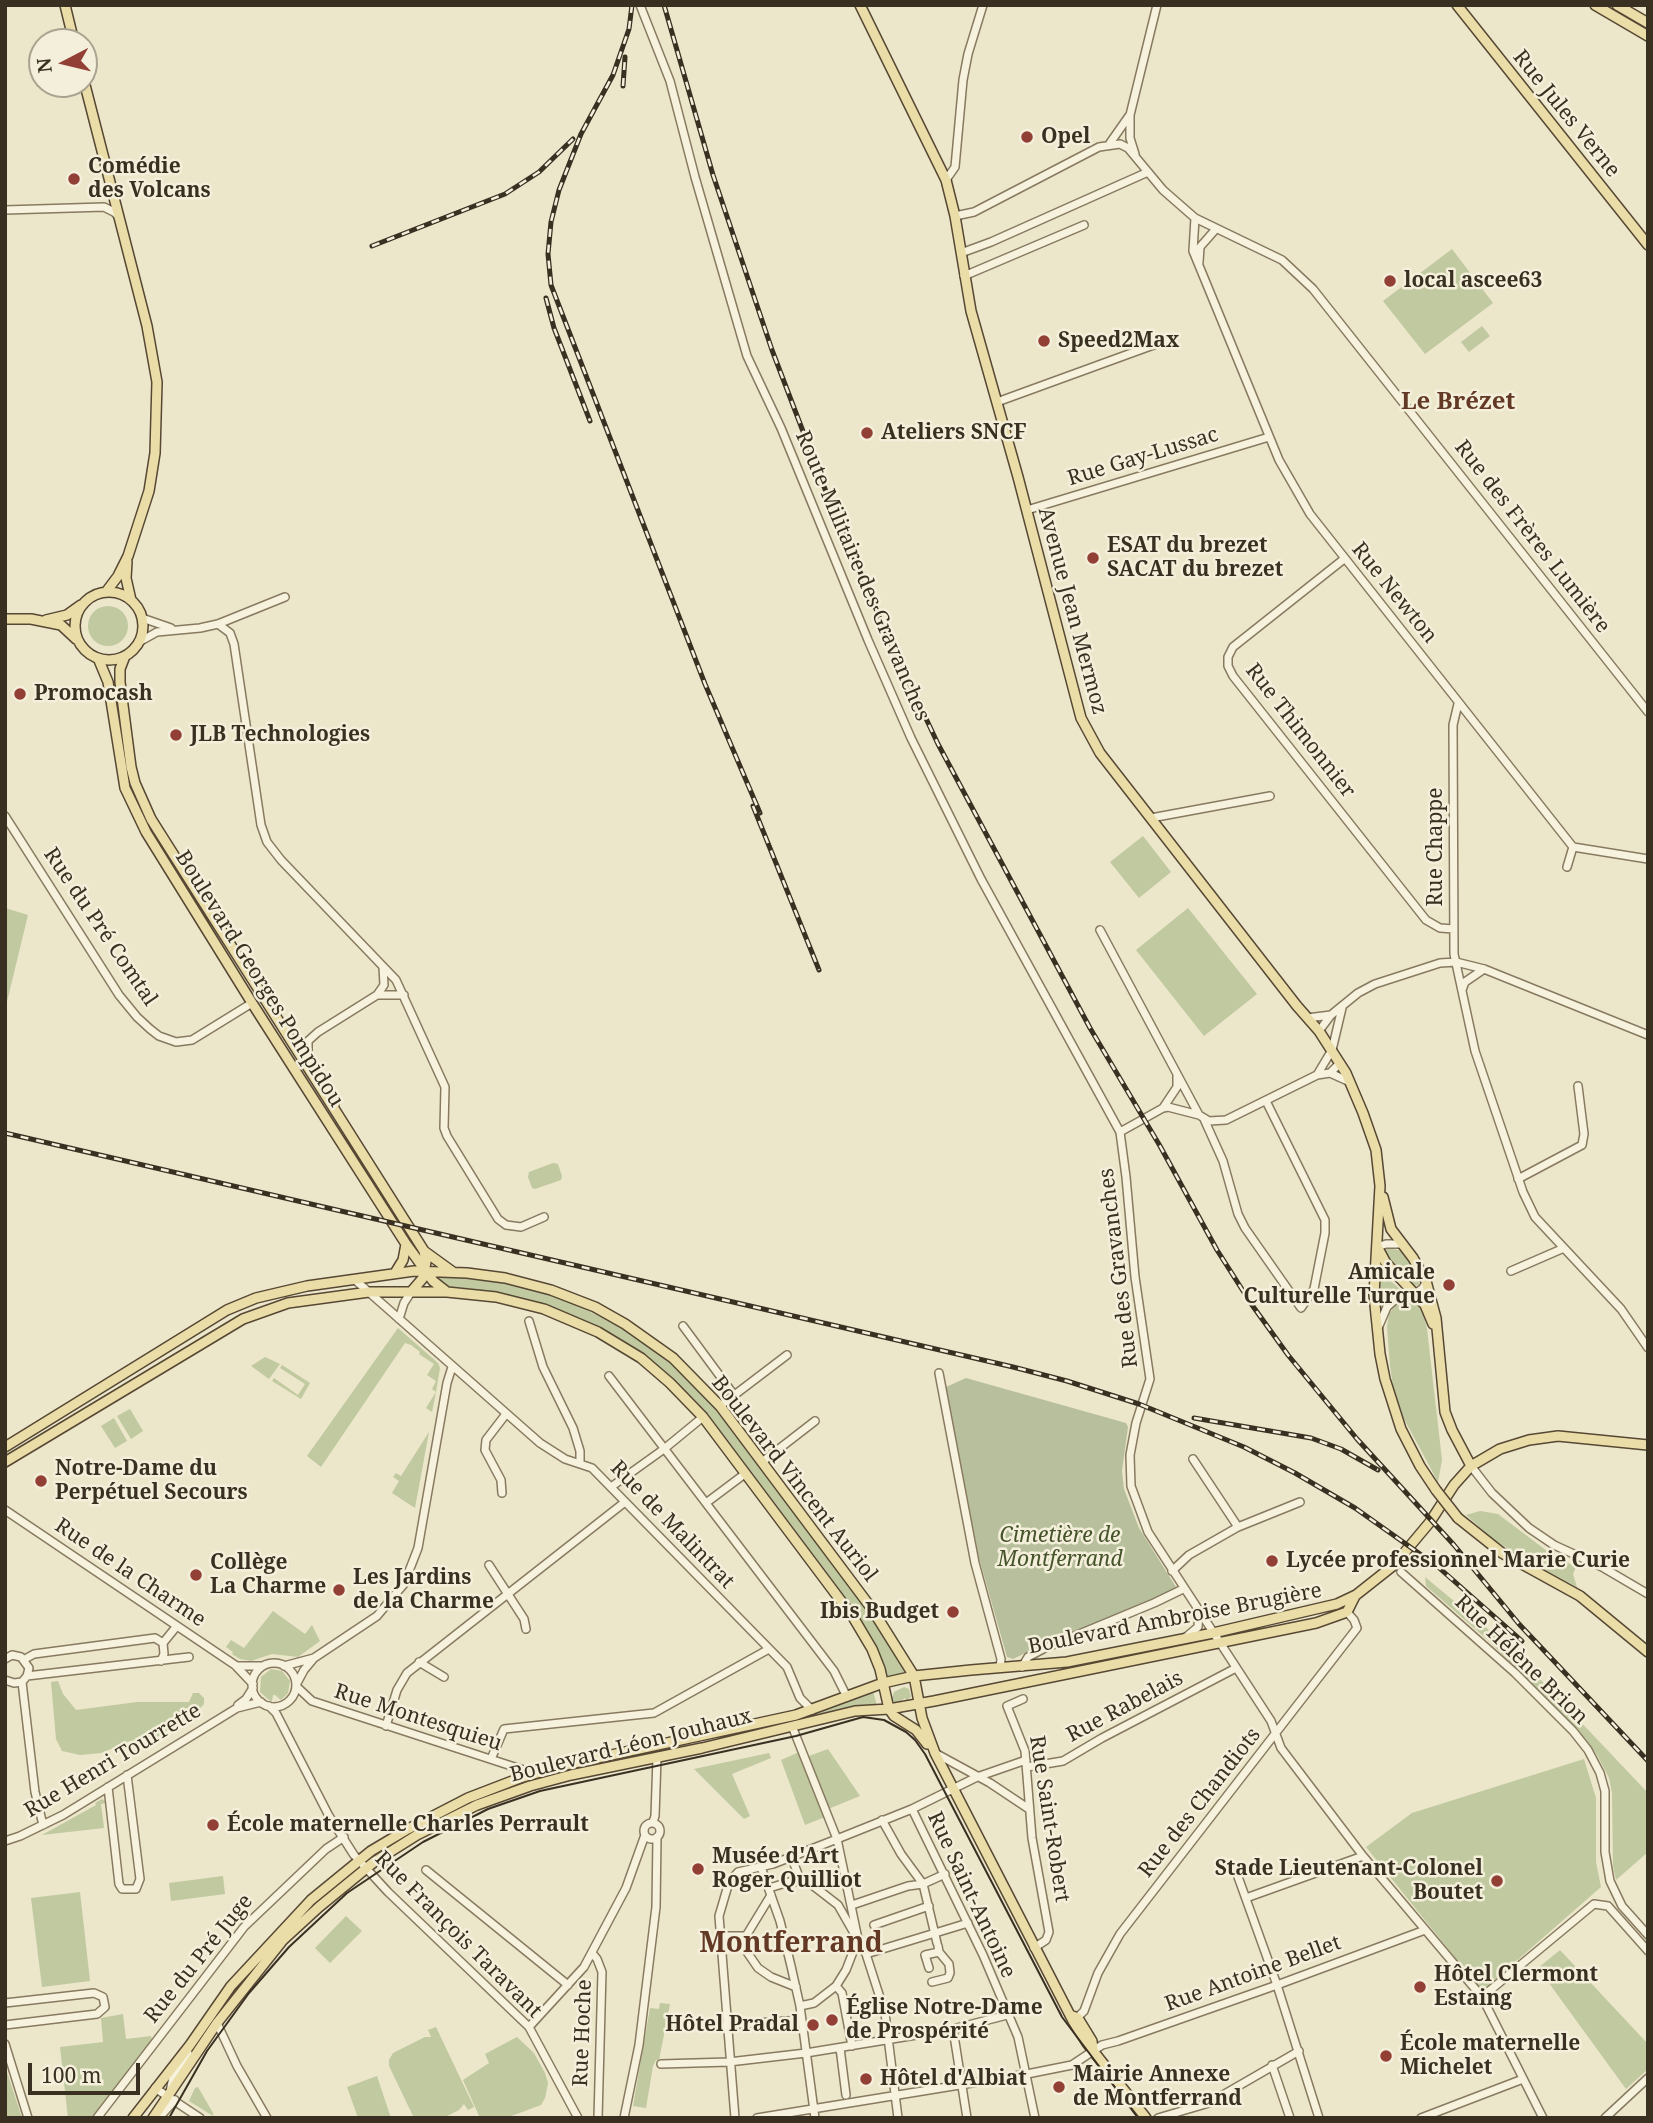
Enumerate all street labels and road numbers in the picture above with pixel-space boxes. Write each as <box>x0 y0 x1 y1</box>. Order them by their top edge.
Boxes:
street label: Rue Jules Verne <box>1507 45 1625 183</box>
street label: Rue Gay-Lussac <box>1065 422 1221 492</box>
street label: Route Militaire des Gravanches <box>789 427 935 725</box>
street label: Rue des Frères Lumière <box>1449 436 1615 638</box>
street label: Avenue Jean Mermoz <box>1032 505 1112 717</box>
street label: Rue Newton <box>1346 538 1442 648</box>
street label: Rue Thimonnier <box>1240 659 1360 803</box>
street label: Rue Chappe <box>1423 788 1449 906</box>
street label: Rue du Pré Comtal <box>38 843 162 1011</box>
street label: Boulevard Georges Pompidou <box>169 846 349 1112</box>
street label: Rue des Gravanches <box>1094 1167 1144 1369</box>
street label: Boulevard Vincent Auriol <box>706 1371 882 1587</box>
street label: Rue de Malintrat <box>605 1456 739 1594</box>
street label: Rue de la Charme <box>50 1513 210 1633</box>
street label: Boulevard Ambroise Brugière <box>1026 1578 1324 1660</box>
street label: Rue Hélène Brion <box>1449 1590 1593 1730</box>
street label: Rue Rabelais <box>1063 1666 1187 1748</box>
street label: Rue Montesquieu <box>331 1679 505 1757</box>
street label: Rue Henri Tourrette <box>20 1698 206 1824</box>
street label: Boulevard Léon Jouhaux <box>508 1704 754 1788</box>
street label: Rue des Chandiots <box>1134 1723 1266 1883</box>
street label: Rue Saint-Robert <box>1023 1734 1075 1904</box>
street label: Rue Saint-Antoine <box>921 1808 1021 1982</box>
street label: Rue François Taravant <box>369 1846 547 2024</box>
street label: Rue du Pré Juge <box>139 1890 259 2028</box>
street label: Rue Antoine Bellet <box>1162 1930 1344 2018</box>
street label: Rue Hoche <box>569 1979 597 2087</box>

